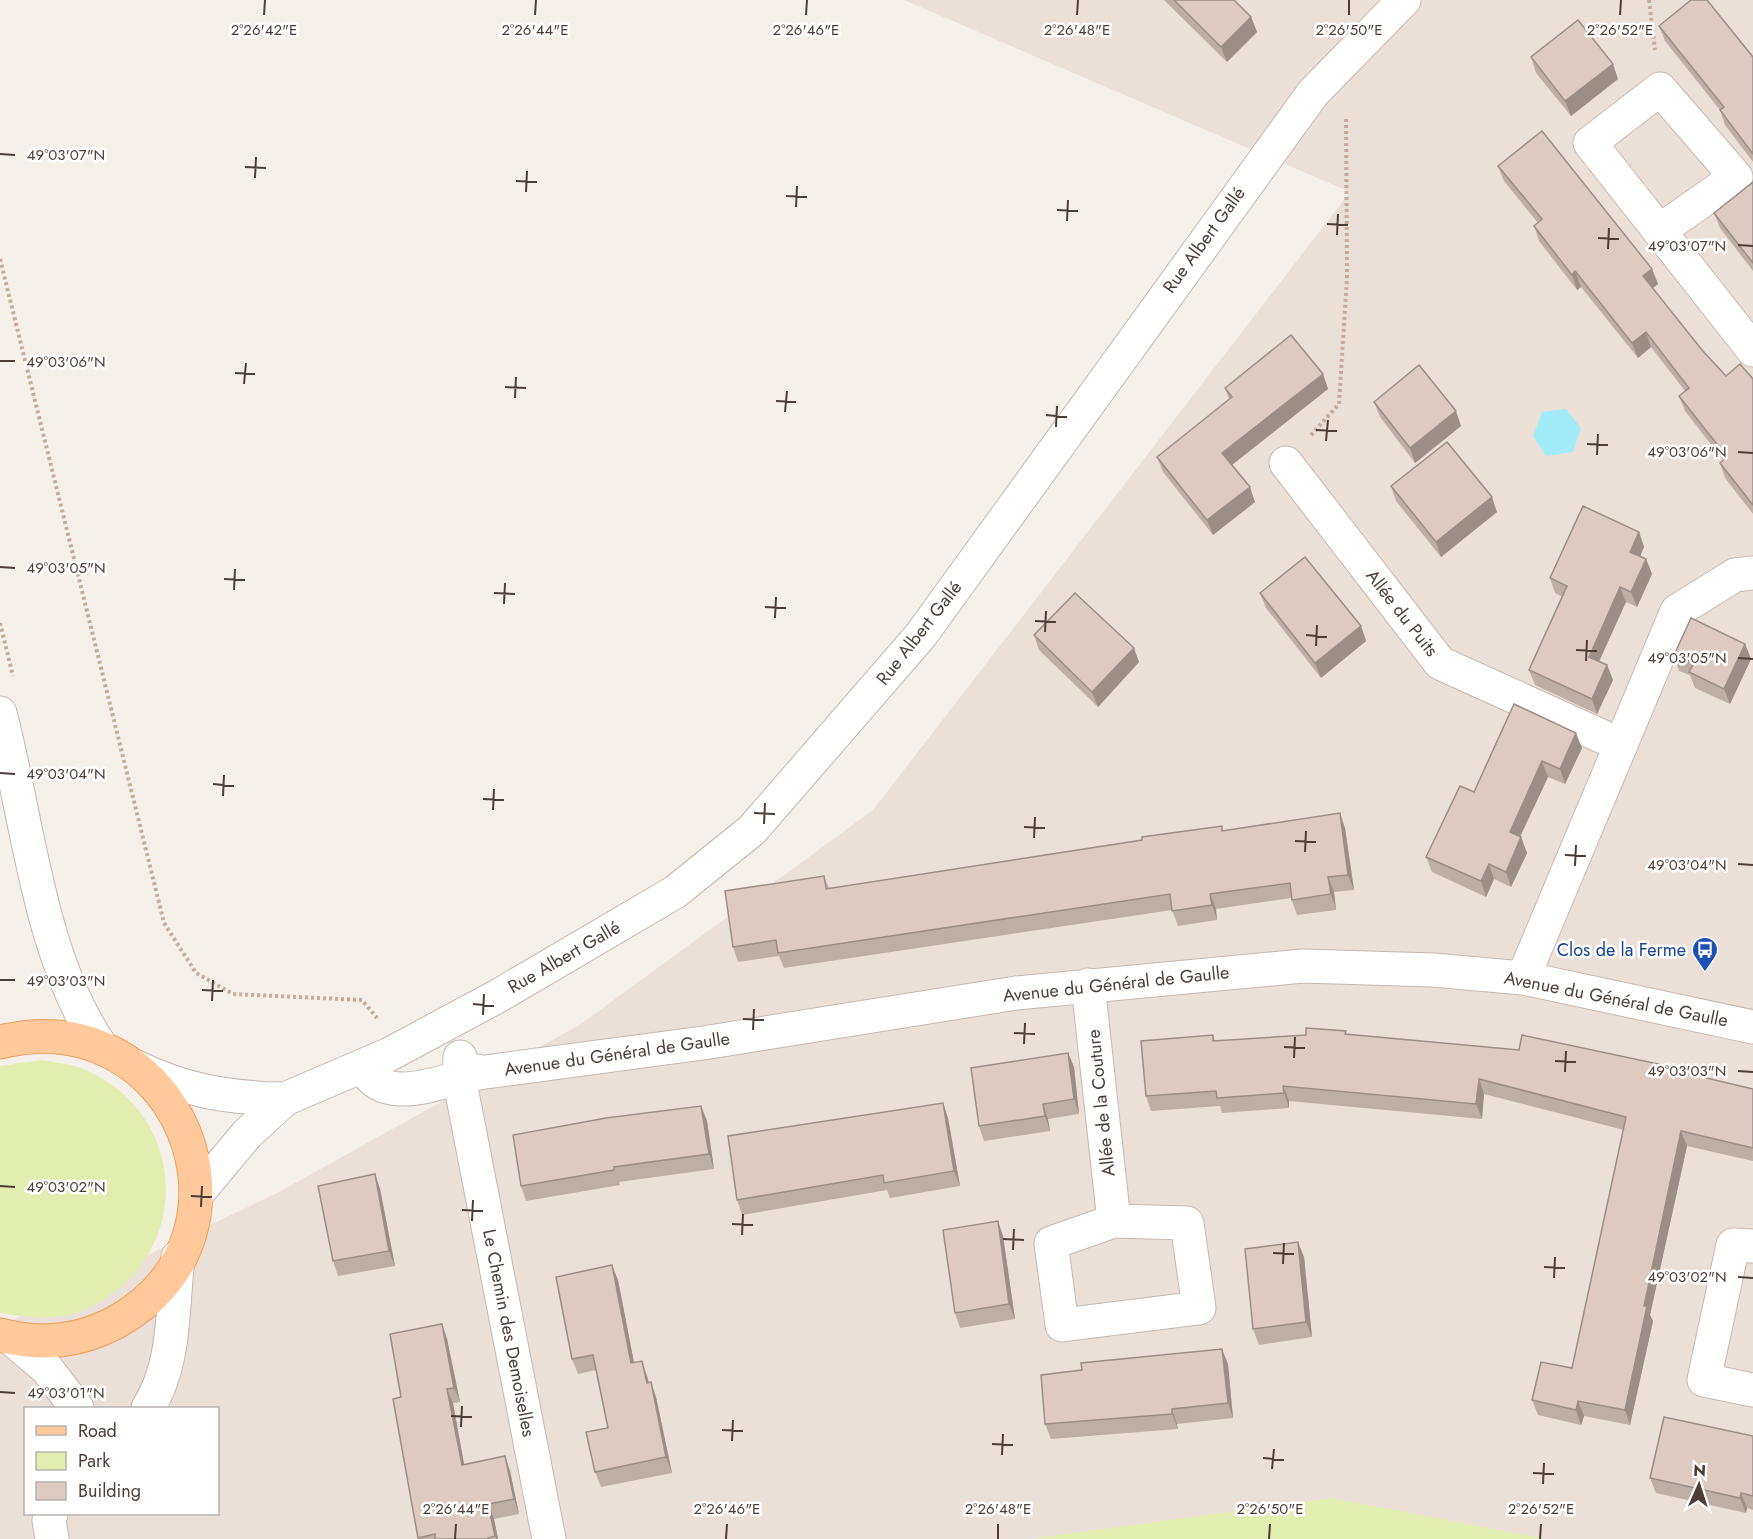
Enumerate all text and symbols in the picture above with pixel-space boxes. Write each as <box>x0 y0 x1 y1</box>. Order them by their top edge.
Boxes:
text: 2°26'42"E <box>231 19 297 41</box>
text: 2°26'44"E <box>502 19 568 41</box>
text: 2°26'46"E <box>773 19 839 41</box>
text: 2°26'48"E <box>1044 19 1110 41</box>
text: 2°26'50"E <box>1316 19 1382 41</box>
text: 2°26'52"E <box>1587 19 1653 41</box>
text: 49°03'07"N <box>27 144 105 166</box>
street label: Rue Albert Gallé <box>1157 181 1251 299</box>
text: 49°03'07"N <box>1648 235 1726 257</box>
text: 49°03'06"N <box>26 351 106 373</box>
text: 49°03'06"N <box>1647 441 1727 463</box>
text: 49°03'05"N <box>26 557 106 579</box>
street label: Allée du Puits <box>1360 564 1444 662</box>
street label: Rue Albert Gallé <box>870 575 968 691</box>
text: 49°03'05"N <box>1647 647 1727 669</box>
text: 49°03'04"N <box>26 763 106 785</box>
text: 49°03'04"N <box>1647 854 1727 876</box>
street label: Rue Albert Gallé <box>503 914 625 1000</box>
bus stop icon: Clos de la Ferme <box>1690 935 1720 973</box>
place label: Clos de la Ferme <box>1557 937 1686 963</box>
street label: Avenue du Général de Gaulle <box>1002 959 1230 1009</box>
street label: Avenue du Général de Gaulle <box>1502 965 1730 1033</box>
text: 49°03'03"N <box>27 970 105 992</box>
street label: Avenue du Général de Gaulle <box>503 1025 731 1083</box>
street label: Allée de la Couture <box>1080 1028 1122 1178</box>
text: 49°03'03"N <box>1648 1060 1726 1082</box>
text: 49°03'02"N <box>26 1176 106 1198</box>
street label: Le Chemin des Demoiselles <box>476 1227 542 1439</box>
text: 49°03'02"N <box>1647 1266 1727 1288</box>
text: 49°03'01"N <box>27 1382 105 1404</box>
legend <box>24 1407 219 1515</box>
text: Road <box>78 1418 117 1444</box>
text: Park <box>78 1448 110 1474</box>
north arrow <box>1669 1455 1729 1515</box>
text: N <box>1693 1459 1707 1482</box>
text: Building <box>78 1478 141 1504</box>
text: 2°26'44"E <box>423 1498 489 1520</box>
text: 2°26'46"E <box>694 1498 760 1520</box>
text: 2°26'48"E <box>965 1498 1031 1520</box>
text: 2°26'50"E <box>1237 1498 1303 1520</box>
text: 2°26'52"E <box>1508 1498 1574 1520</box>

